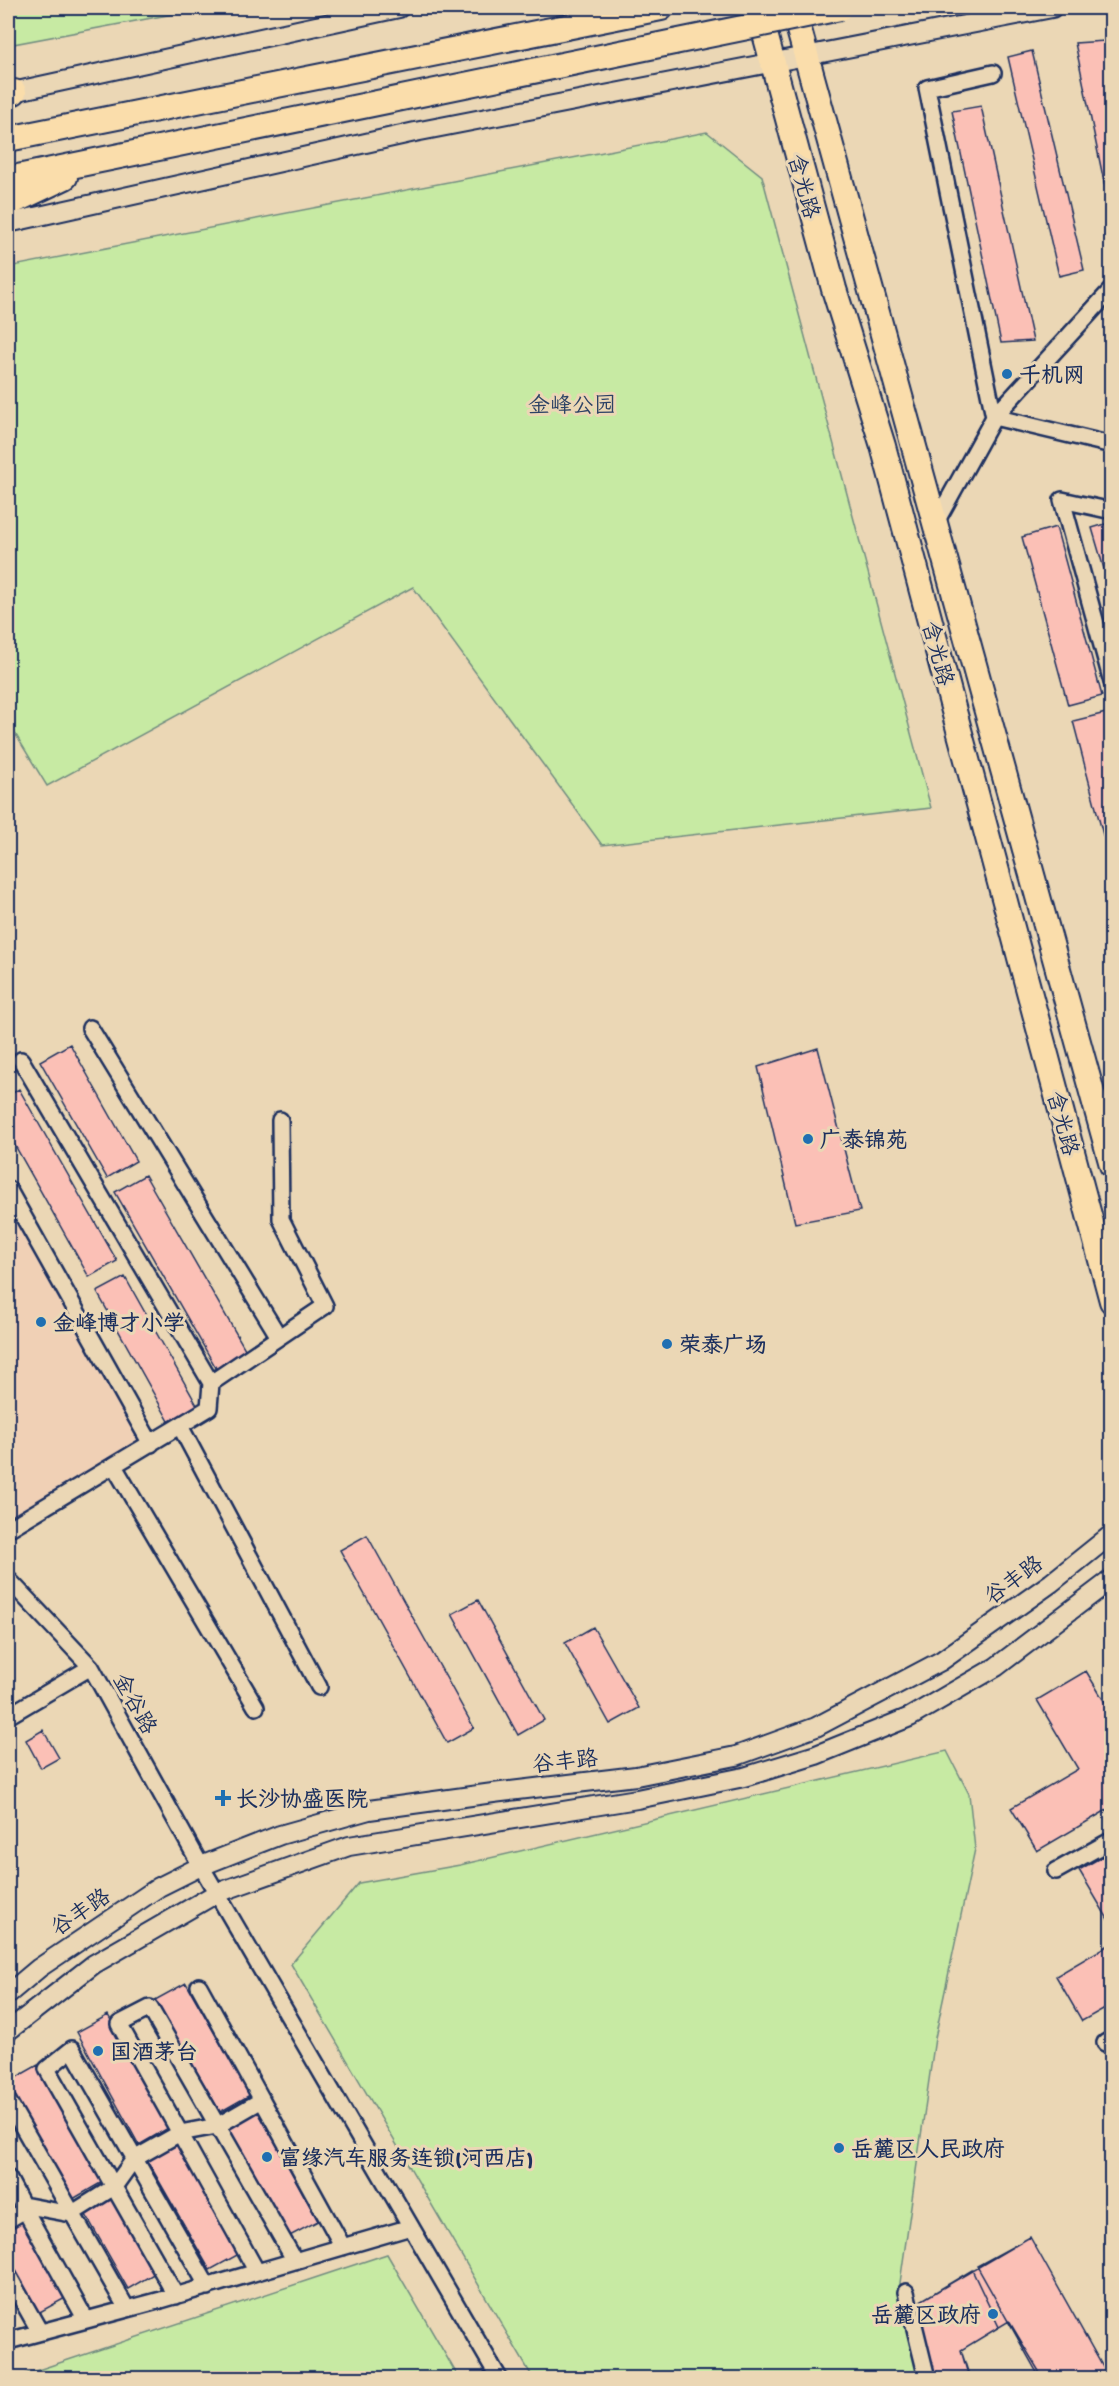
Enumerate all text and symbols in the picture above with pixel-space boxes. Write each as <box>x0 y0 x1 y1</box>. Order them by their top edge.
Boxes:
street label: 含光路 <box>780 151 824 222</box>
place label: 千机网 <box>1019 364 1085 391</box>
marker: 千机网 <box>1000 367 1014 381</box>
park label: 金峰公园 <box>528 393 616 421</box>
street label: 含光路 <box>914 618 958 689</box>
street label: 含光路 <box>1039 1088 1083 1159</box>
place label: 广泰锦苑 <box>820 1128 908 1156</box>
marker: 广泰锦苑 <box>801 1132 815 1146</box>
place label: 金峰博才小学 <box>53 1311 185 1339</box>
marker: 金峰博才小学 <box>34 1315 48 1329</box>
place label: 荣泰广场 <box>679 1333 767 1361</box>
marker: 荣泰广场 <box>660 1337 674 1351</box>
street label: 谷丰路 <box>980 1551 1050 1612</box>
street label: 金谷路 <box>105 1669 162 1740</box>
street label: 谷丰路 <box>531 1746 600 1780</box>
place label: 长沙协盛医院 <box>236 1787 368 1815</box>
marker: 长沙协盛医院 <box>214 1789 232 1807</box>
street label: 谷丰路 <box>46 1883 117 1944</box>
place label: 国酒茅台 <box>110 2040 198 2068</box>
marker: 国酒茅台 <box>91 2044 105 2058</box>
place label: 岳麓区人民政府 <box>851 2137 1005 2165</box>
marker: 岳麓区人民政府 <box>832 2141 846 2155</box>
place label: 富缘汽车服务连锁(河西店) <box>279 2146 533 2174</box>
marker: 富缘汽车服务连锁(河西店) <box>260 2150 274 2164</box>
place label: 岳麓区政府 <box>871 2303 981 2331</box>
marker: 岳麓区政府 <box>986 2307 1000 2321</box>

